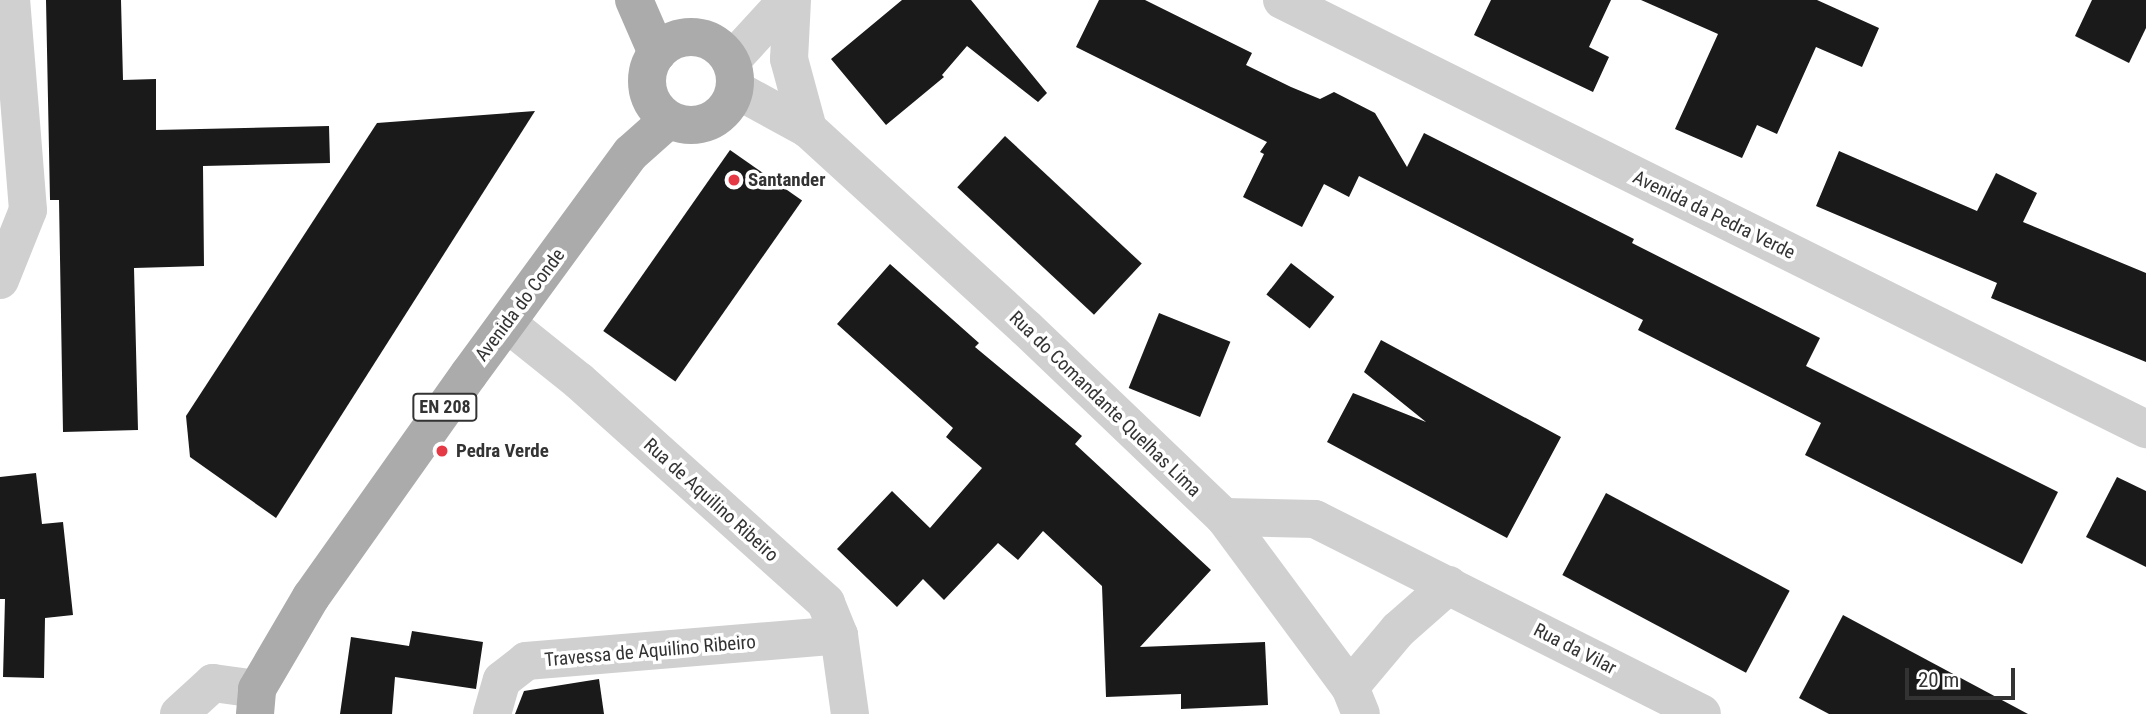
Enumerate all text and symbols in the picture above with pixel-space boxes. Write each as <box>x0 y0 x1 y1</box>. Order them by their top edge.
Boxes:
street label: Avenida da Pedra Verde <box>1629 166 1799 264</box>
place label: Santander <box>748 169 825 191</box>
marker: Santander <box>726 172 742 188</box>
street label: Avenida do Conde <box>470 244 570 366</box>
street label: Rua do Comandante Quelhas Lima <box>1004 306 1206 502</box>
road number: EN 208 <box>412 393 478 422</box>
street label: Rua de Aquilino Ribeiro <box>639 433 783 567</box>
place label: Pedra Verde <box>456 440 549 462</box>
marker: Pedra Verde <box>434 443 450 459</box>
street label: Rua da Vilar <box>1530 618 1620 680</box>
street label: Travessa de Aquilino Ribeiro <box>543 630 757 672</box>
scale bar <box>1908 654 2018 698</box>
text: 20 m <box>1918 668 1959 692</box>

